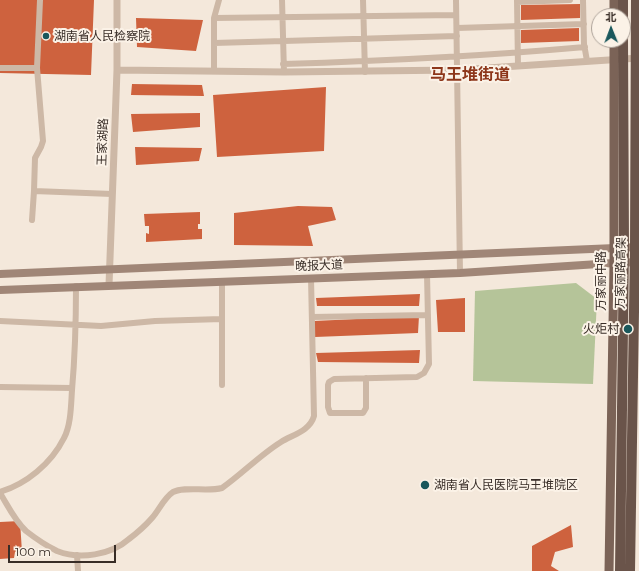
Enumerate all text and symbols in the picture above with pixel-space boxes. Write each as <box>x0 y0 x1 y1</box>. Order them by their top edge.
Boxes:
north arrow <box>591 8 631 48</box>
text: 北 <box>605 10 616 24</box>
place label: 湖南省人民检察院 <box>54 29 150 43</box>
marker: 湖南省人民检察院 <box>41 31 51 41</box>
district label: 马王堆街道 <box>430 65 510 85</box>
street label: 王家湖路 <box>95 118 111 166</box>
street label: 万家丽路高架 <box>613 237 629 309</box>
street label: 万家丽中路 <box>594 251 608 311</box>
street label: 晚报大道 <box>295 258 343 274</box>
place label: 火炬村 <box>583 322 619 336</box>
marker: 火炬村 <box>622 323 634 335</box>
place label: 湖南省人民医院马王堆院区 <box>434 478 578 492</box>
marker: 湖南省人民医院马王堆院区 <box>419 479 431 491</box>
scale bar <box>10 537 118 563</box>
text: 100 m <box>15 544 51 559</box>

